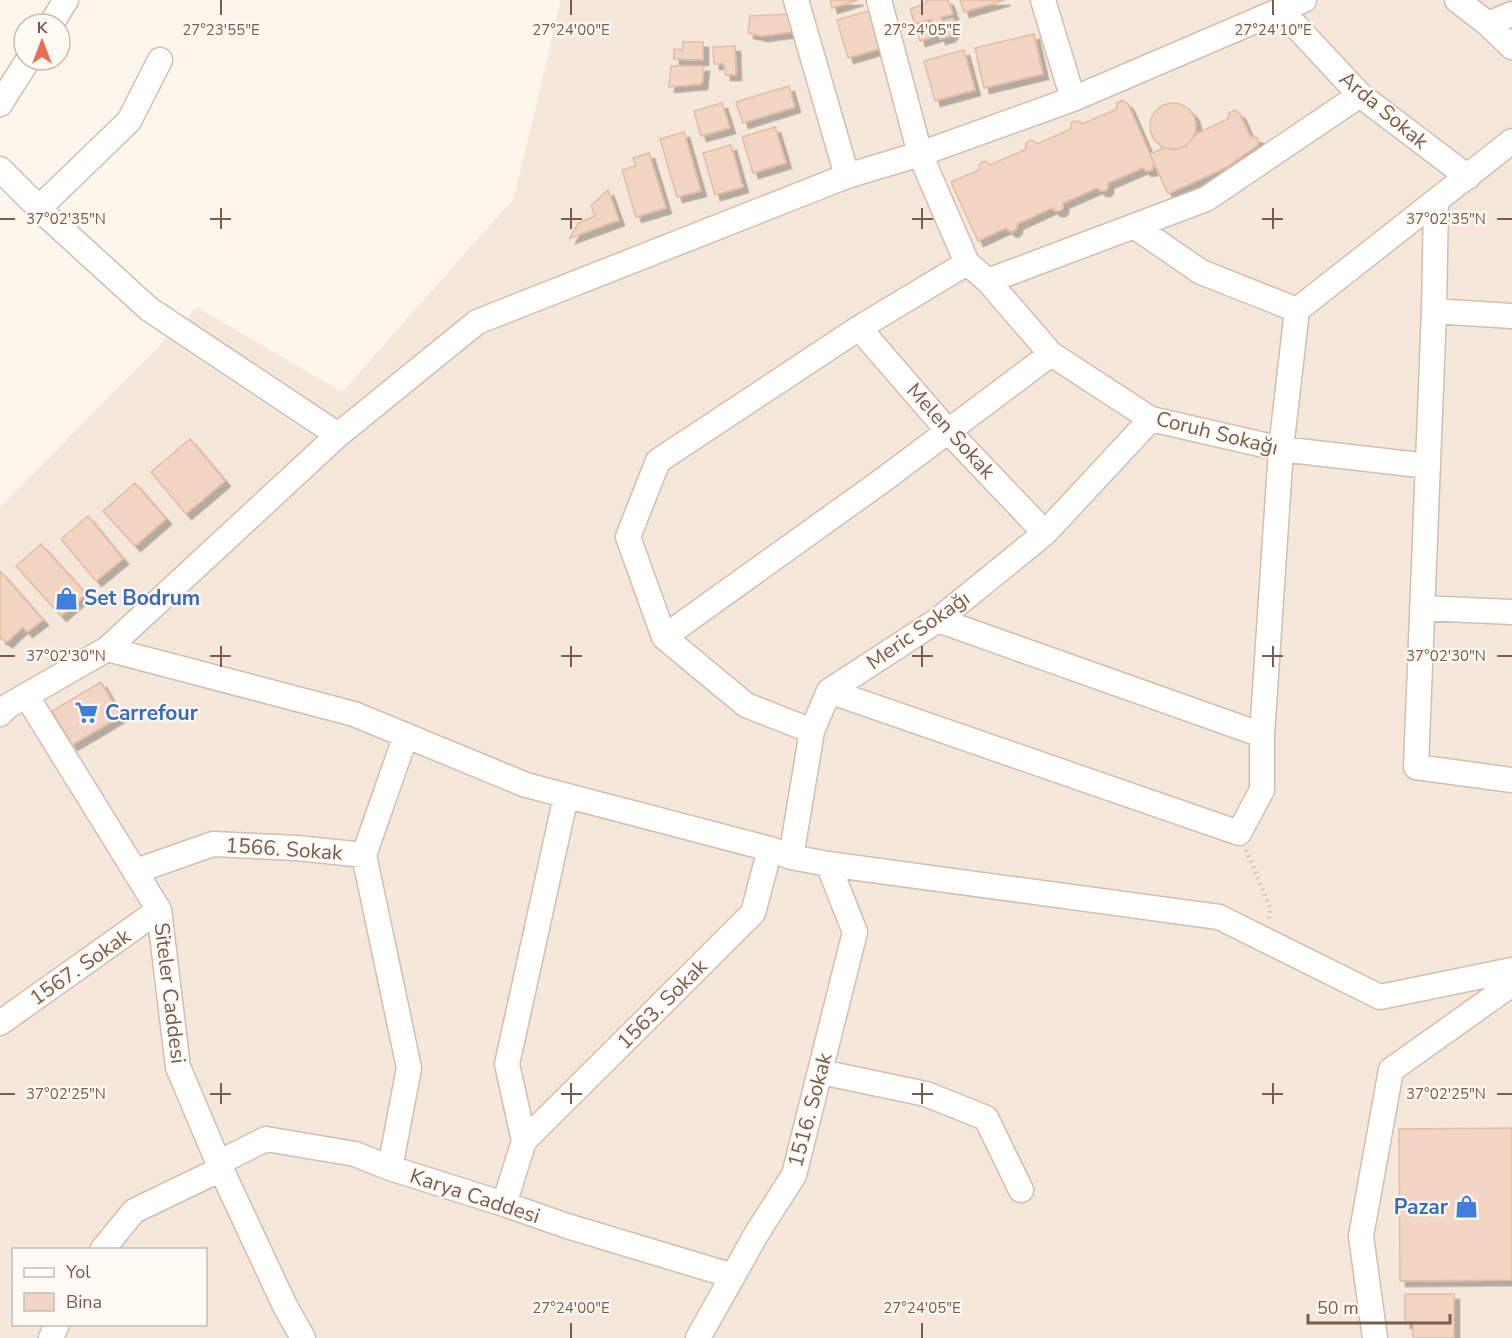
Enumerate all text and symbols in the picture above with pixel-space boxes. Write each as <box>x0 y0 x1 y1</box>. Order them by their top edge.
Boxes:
north arrow <box>12 12 72 72</box>
text: K <box>37 17 49 39</box>
text: 27°23'55"E <box>182 20 260 40</box>
text: 27°24'00"E <box>532 20 610 40</box>
text: 27°24'05"E <box>883 20 961 40</box>
text: 27°24'10"E <box>1234 20 1312 40</box>
street label: Arda Sokak <box>1334 65 1435 156</box>
text: 37°02'35"N <box>26 209 106 229</box>
text: 37°02'35"N <box>1406 209 1486 229</box>
street label: Melen Sokak <box>900 377 1002 485</box>
street label: Coruh Sokağı <box>1153 404 1281 462</box>
place label: Set Bodrum <box>84 584 200 612</box>
street label: Meric Sokağı <box>861 584 975 676</box>
shop icon: Set Bodrum <box>53 585 79 611</box>
text: 37°02'30"N <box>26 646 106 666</box>
text: 37°02'30"N <box>1406 646 1486 666</box>
place label: Carrefour <box>105 699 199 727</box>
supermarket icon: Carrefour <box>74 700 100 726</box>
street label: 1566. Sokak <box>225 831 344 867</box>
street label: Siteler Caddesi <box>147 921 193 1065</box>
street label: 1567. Sokak <box>24 922 136 1012</box>
street label: 1563. Sokak <box>611 952 714 1055</box>
street label: 1516. Sokak <box>781 1049 839 1170</box>
text: 37°02'25"N <box>26 1084 106 1104</box>
text: 37°02'25"N <box>1406 1084 1486 1104</box>
street label: Karya Caddesi <box>406 1162 544 1230</box>
place label: Pazar <box>1394 1193 1449 1221</box>
shop icon: Pazar <box>1453 1194 1479 1220</box>
legend <box>12 1248 207 1326</box>
text: Yol <box>65 1260 91 1284</box>
scale bar <box>1308 1287 1450 1325</box>
text: Bina <box>66 1290 102 1314</box>
text: 50 m <box>1317 1296 1359 1320</box>
text: 27°24'00"E <box>532 1298 610 1318</box>
text: 27°24'05"E <box>883 1298 961 1318</box>

